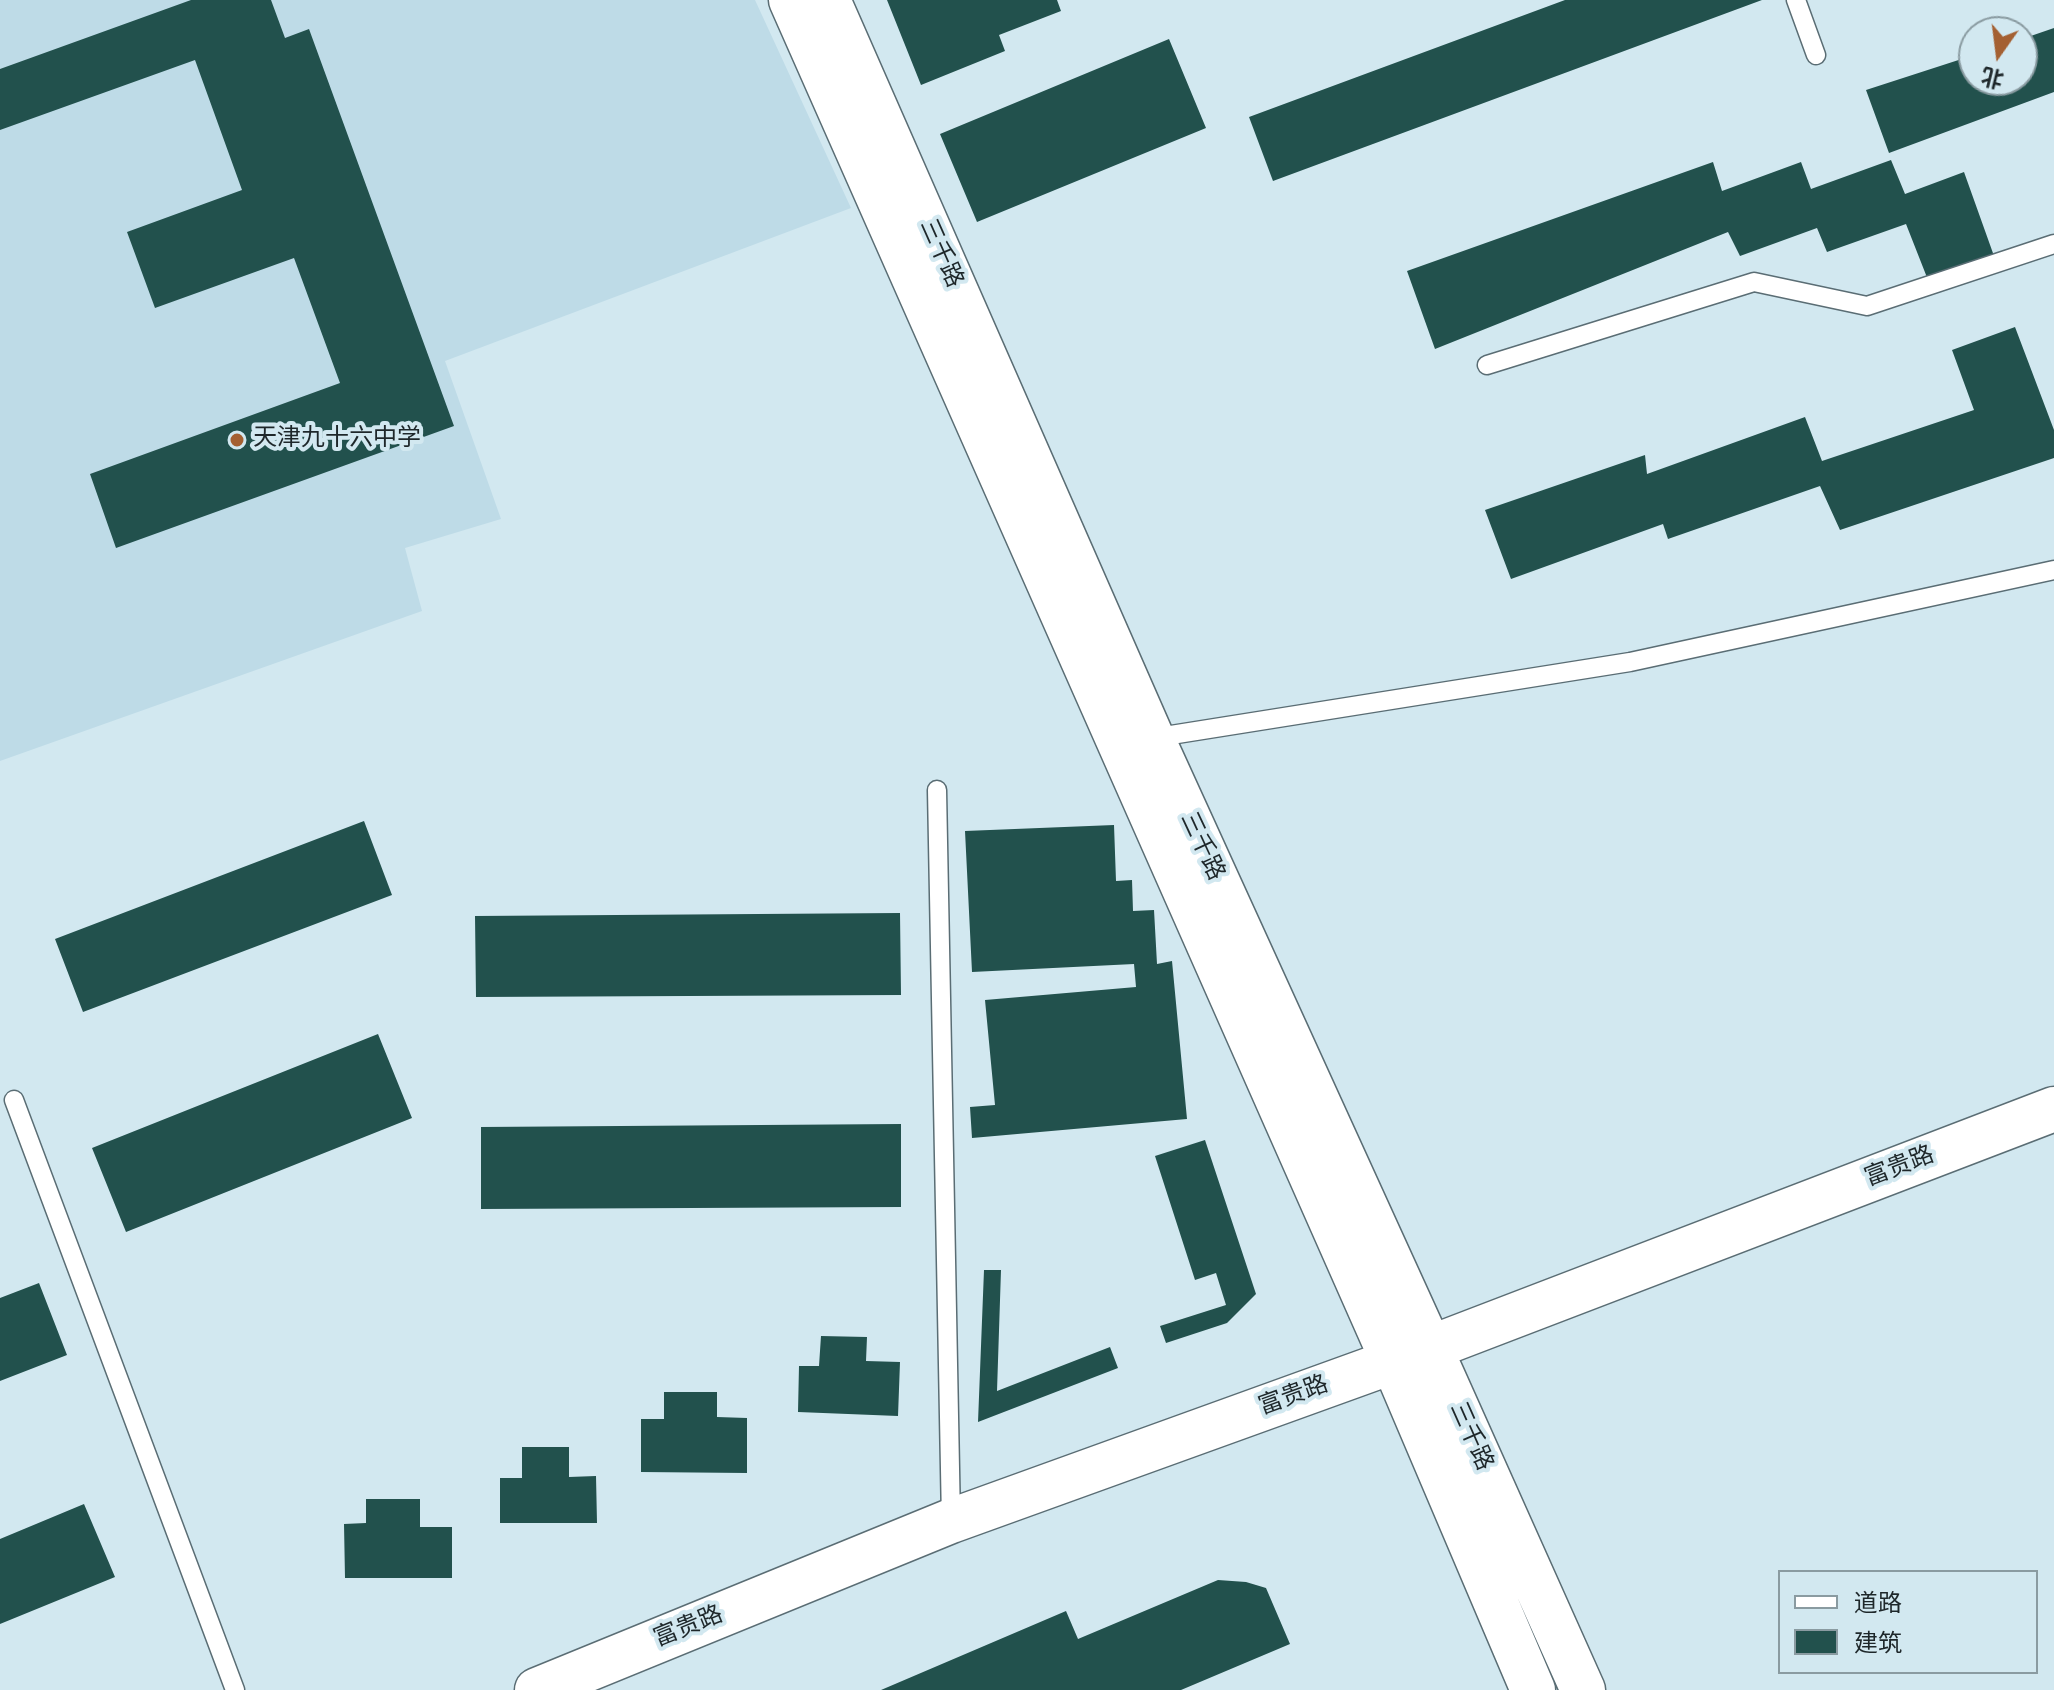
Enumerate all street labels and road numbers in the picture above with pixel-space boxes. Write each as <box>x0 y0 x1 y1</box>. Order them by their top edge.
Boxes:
street label: 三千路 <box>912 215 968 293</box>
street label: 三千路 <box>1173 808 1229 886</box>
street label: 富贵路 <box>1861 1142 1939 1194</box>
street label: 富贵路 <box>1255 1371 1333 1423</box>
street label: 三千路 <box>1442 1398 1498 1476</box>
street label: 富贵路 <box>650 1601 728 1655</box>

